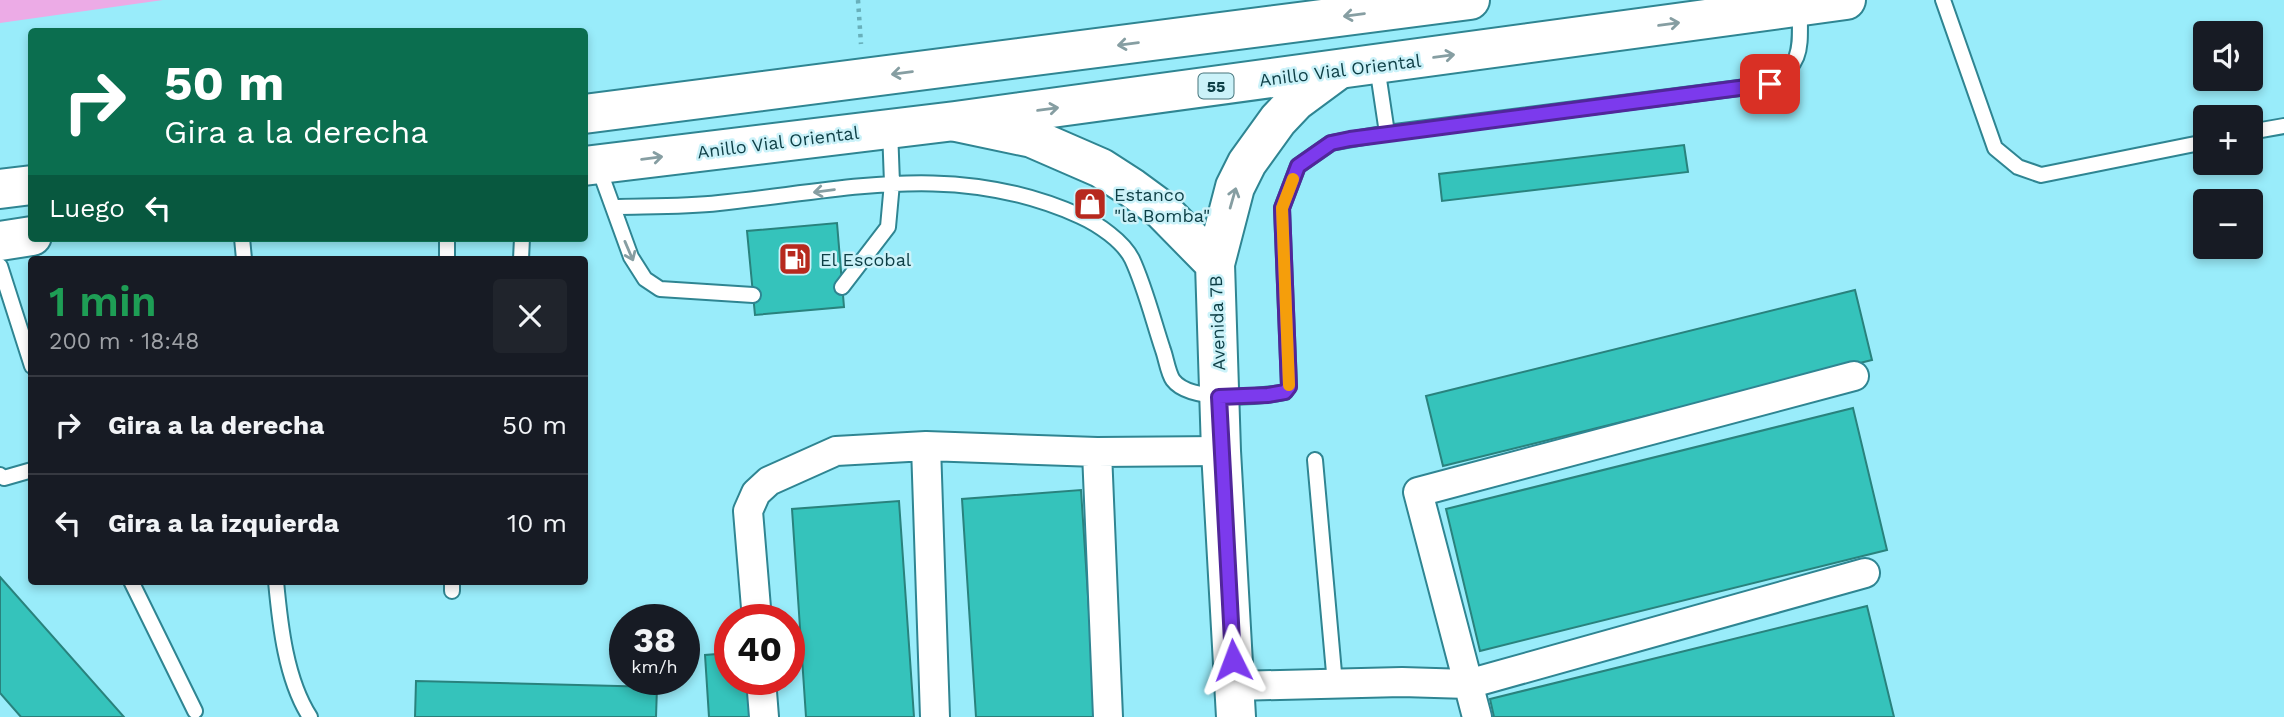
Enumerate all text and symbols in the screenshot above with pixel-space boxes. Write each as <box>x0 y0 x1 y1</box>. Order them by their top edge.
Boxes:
one-way arrow <box>1343 8 1366 21</box>
one-way arrow <box>1657 18 1680 31</box>
map controls <box>2193 21 2263 259</box>
button: sound <box>2193 21 2263 91</box>
one-way arrow <box>1117 37 1140 50</box>
one-way arrow <box>1432 49 1455 62</box>
street label: Anillo Vial Oriental <box>1258 50 1423 90</box>
text: 50 m <box>164 54 284 112</box>
pin <box>1740 54 1800 114</box>
icon: right <box>49 56 140 147</box>
icon: arrive <box>1751 65 1789 103</box>
one-way arrow <box>892 66 914 79</box>
road number: 55 <box>1198 74 1234 99</box>
one-way arrow <box>1036 102 1059 115</box>
button: + <box>2193 105 2263 175</box>
text: Gira a la derecha <box>164 113 428 151</box>
street label: Anillo Vial Oriental <box>696 122 861 162</box>
one-way arrow <box>640 151 663 164</box>
one-way arrow <box>813 184 836 197</box>
place label: Estanco "la Bomba" <box>1114 184 1210 226</box>
shop icon: Estanco "la Bomba" <box>1071 185 1109 223</box>
one-way arrow <box>1227 187 1240 209</box>
icon: left <box>139 189 177 227</box>
button: − <box>2193 189 2263 259</box>
text: Luego <box>49 193 125 223</box>
one-way arrow <box>624 240 637 261</box>
fuel station icon: El Escobal <box>776 240 814 278</box>
place label: El Escobal <box>820 249 912 270</box>
street label: Avenida 7B <box>1205 275 1229 371</box>
text: 1 min <box>49 277 157 326</box>
button: close <box>493 279 567 353</box>
text: 200 m · 18:48 <box>49 328 199 355</box>
icon: right <box>49 406 87 444</box>
text: Gira a la derecha <box>108 410 324 440</box>
text: 50 m <box>502 410 567 440</box>
icon: left <box>49 504 87 542</box>
text: Gira a la izquierda <box>108 508 339 538</box>
text: 10 m <box>507 508 567 538</box>
speed limit sign: 40 <box>714 604 805 695</box>
text: 38 <box>633 619 676 661</box>
position arrow <box>1196 623 1270 697</box>
text: km/h <box>631 656 678 677</box>

